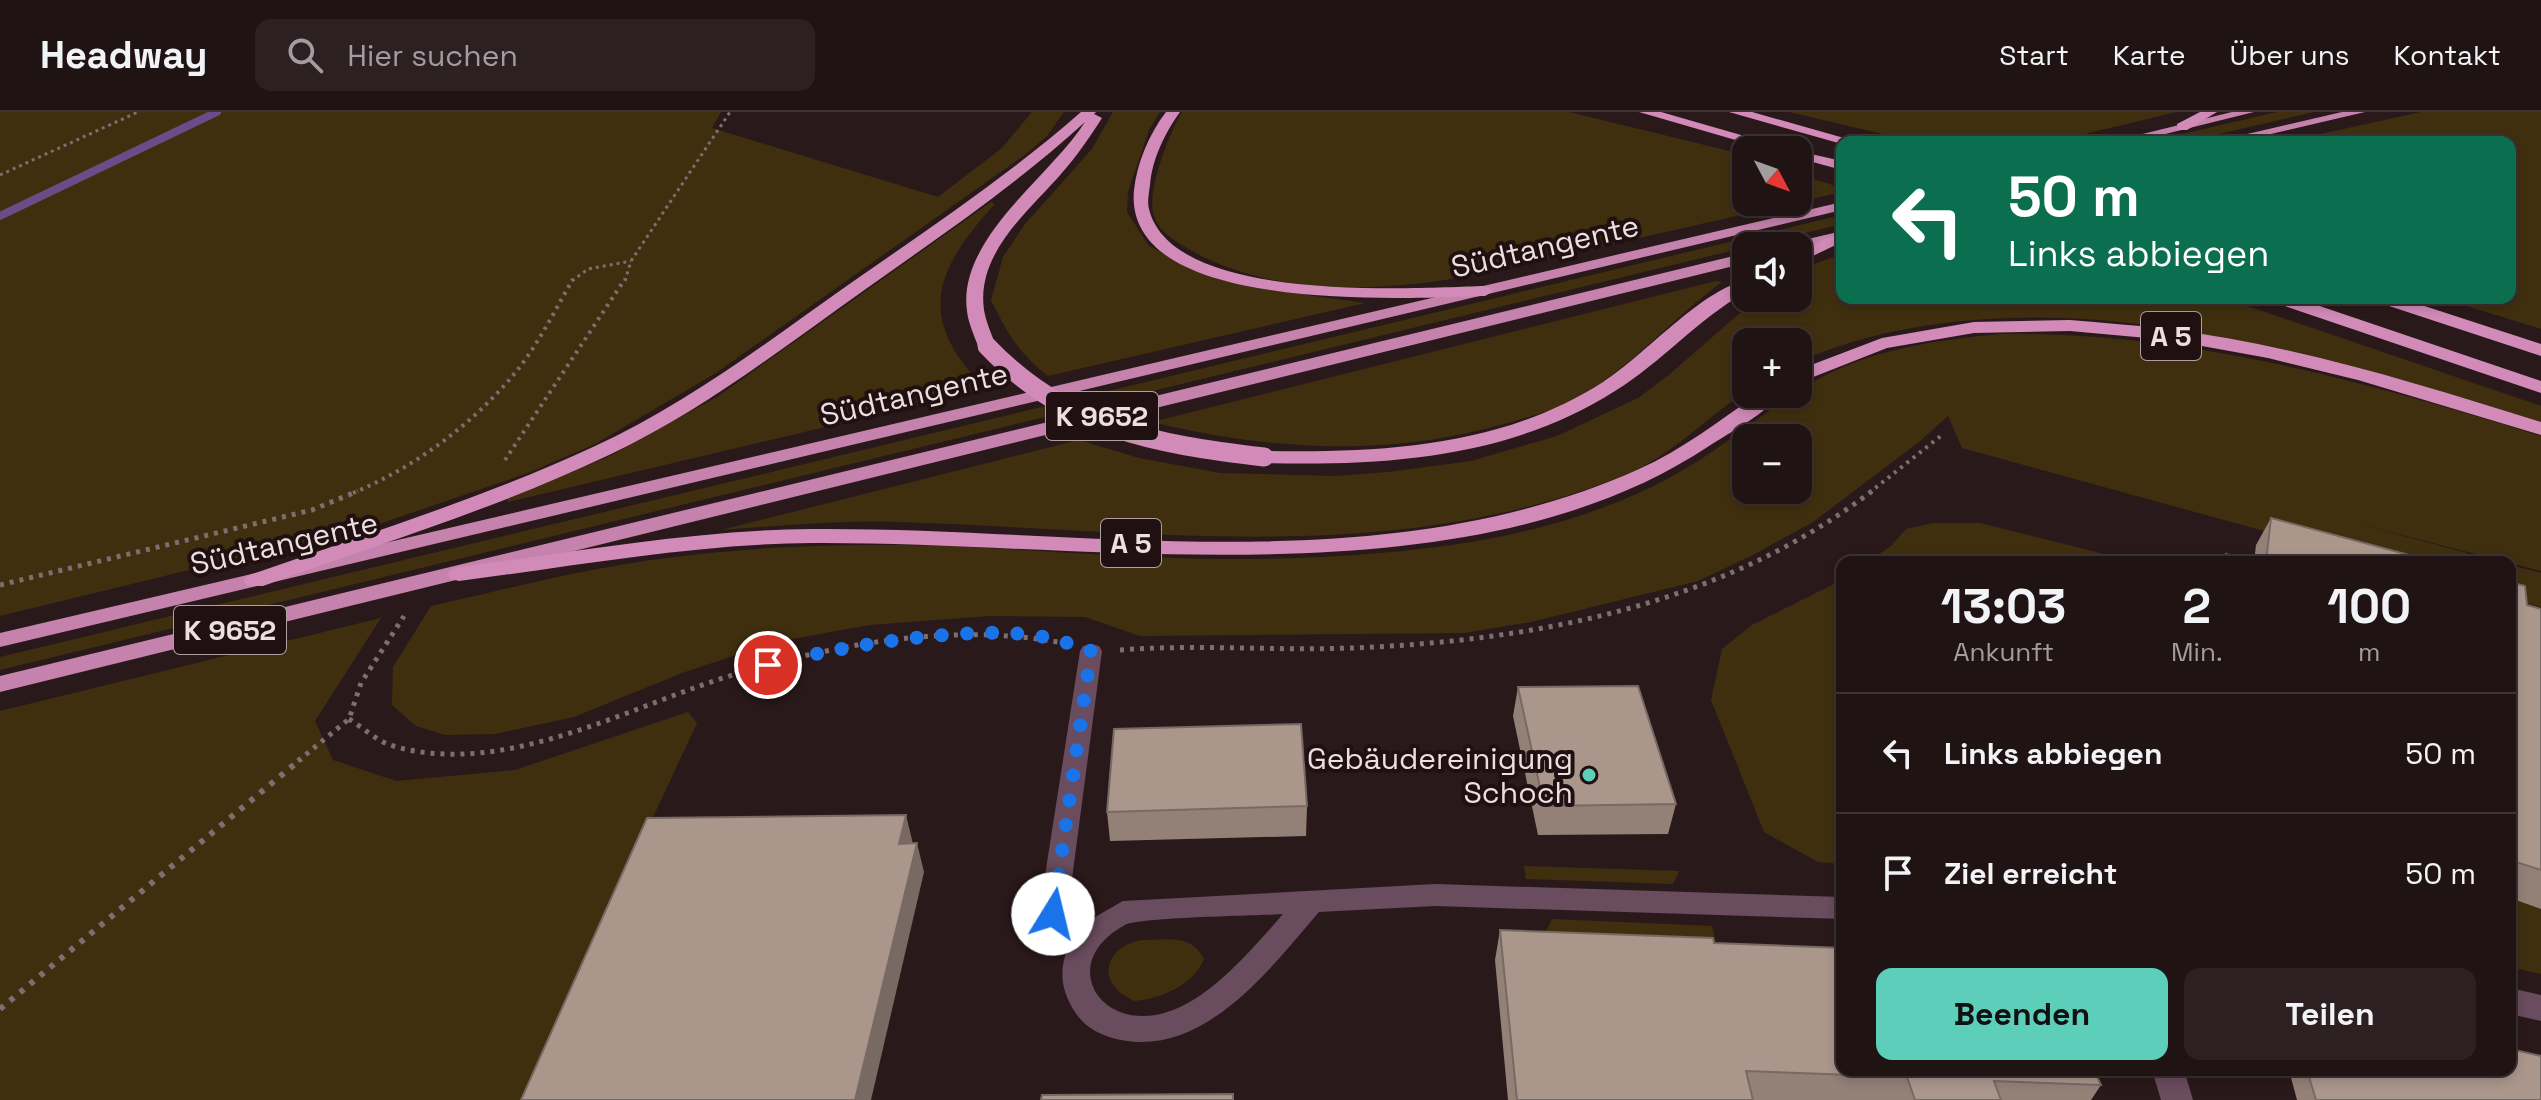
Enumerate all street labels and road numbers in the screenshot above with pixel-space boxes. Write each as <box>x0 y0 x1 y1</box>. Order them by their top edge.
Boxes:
street label: Südtangente <box>1447 205 1643 287</box>
road number: A 5 <box>2141 312 2201 360</box>
street label: Südtangente <box>816 353 1012 435</box>
road number: K 9652 <box>1046 392 1158 440</box>
street label: Südtangente <box>186 502 382 584</box>
road number: A 5 <box>1101 519 1161 567</box>
road number: K 9652 <box>174 606 286 654</box>

